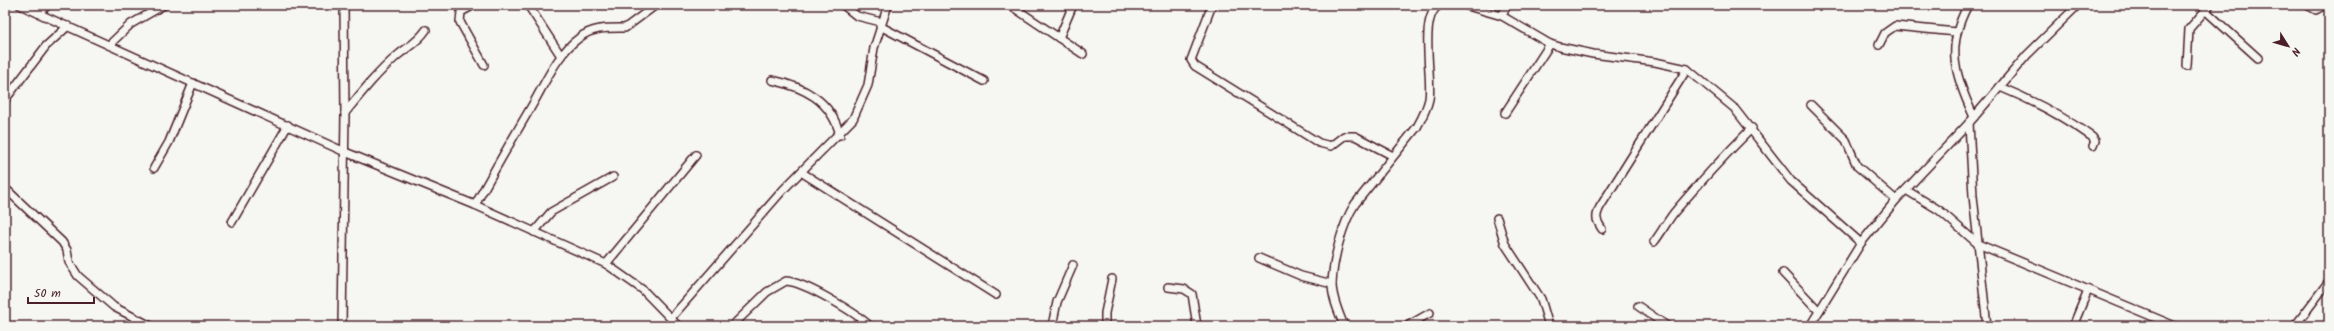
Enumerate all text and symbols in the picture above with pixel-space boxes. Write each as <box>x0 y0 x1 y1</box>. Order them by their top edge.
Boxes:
north arrow <box>2268 26 2308 66</box>
text: N <box>2286 43 2304 60</box>
scale bar <box>28 279 94 305</box>
text: 50 m <box>34 284 61 303</box>

